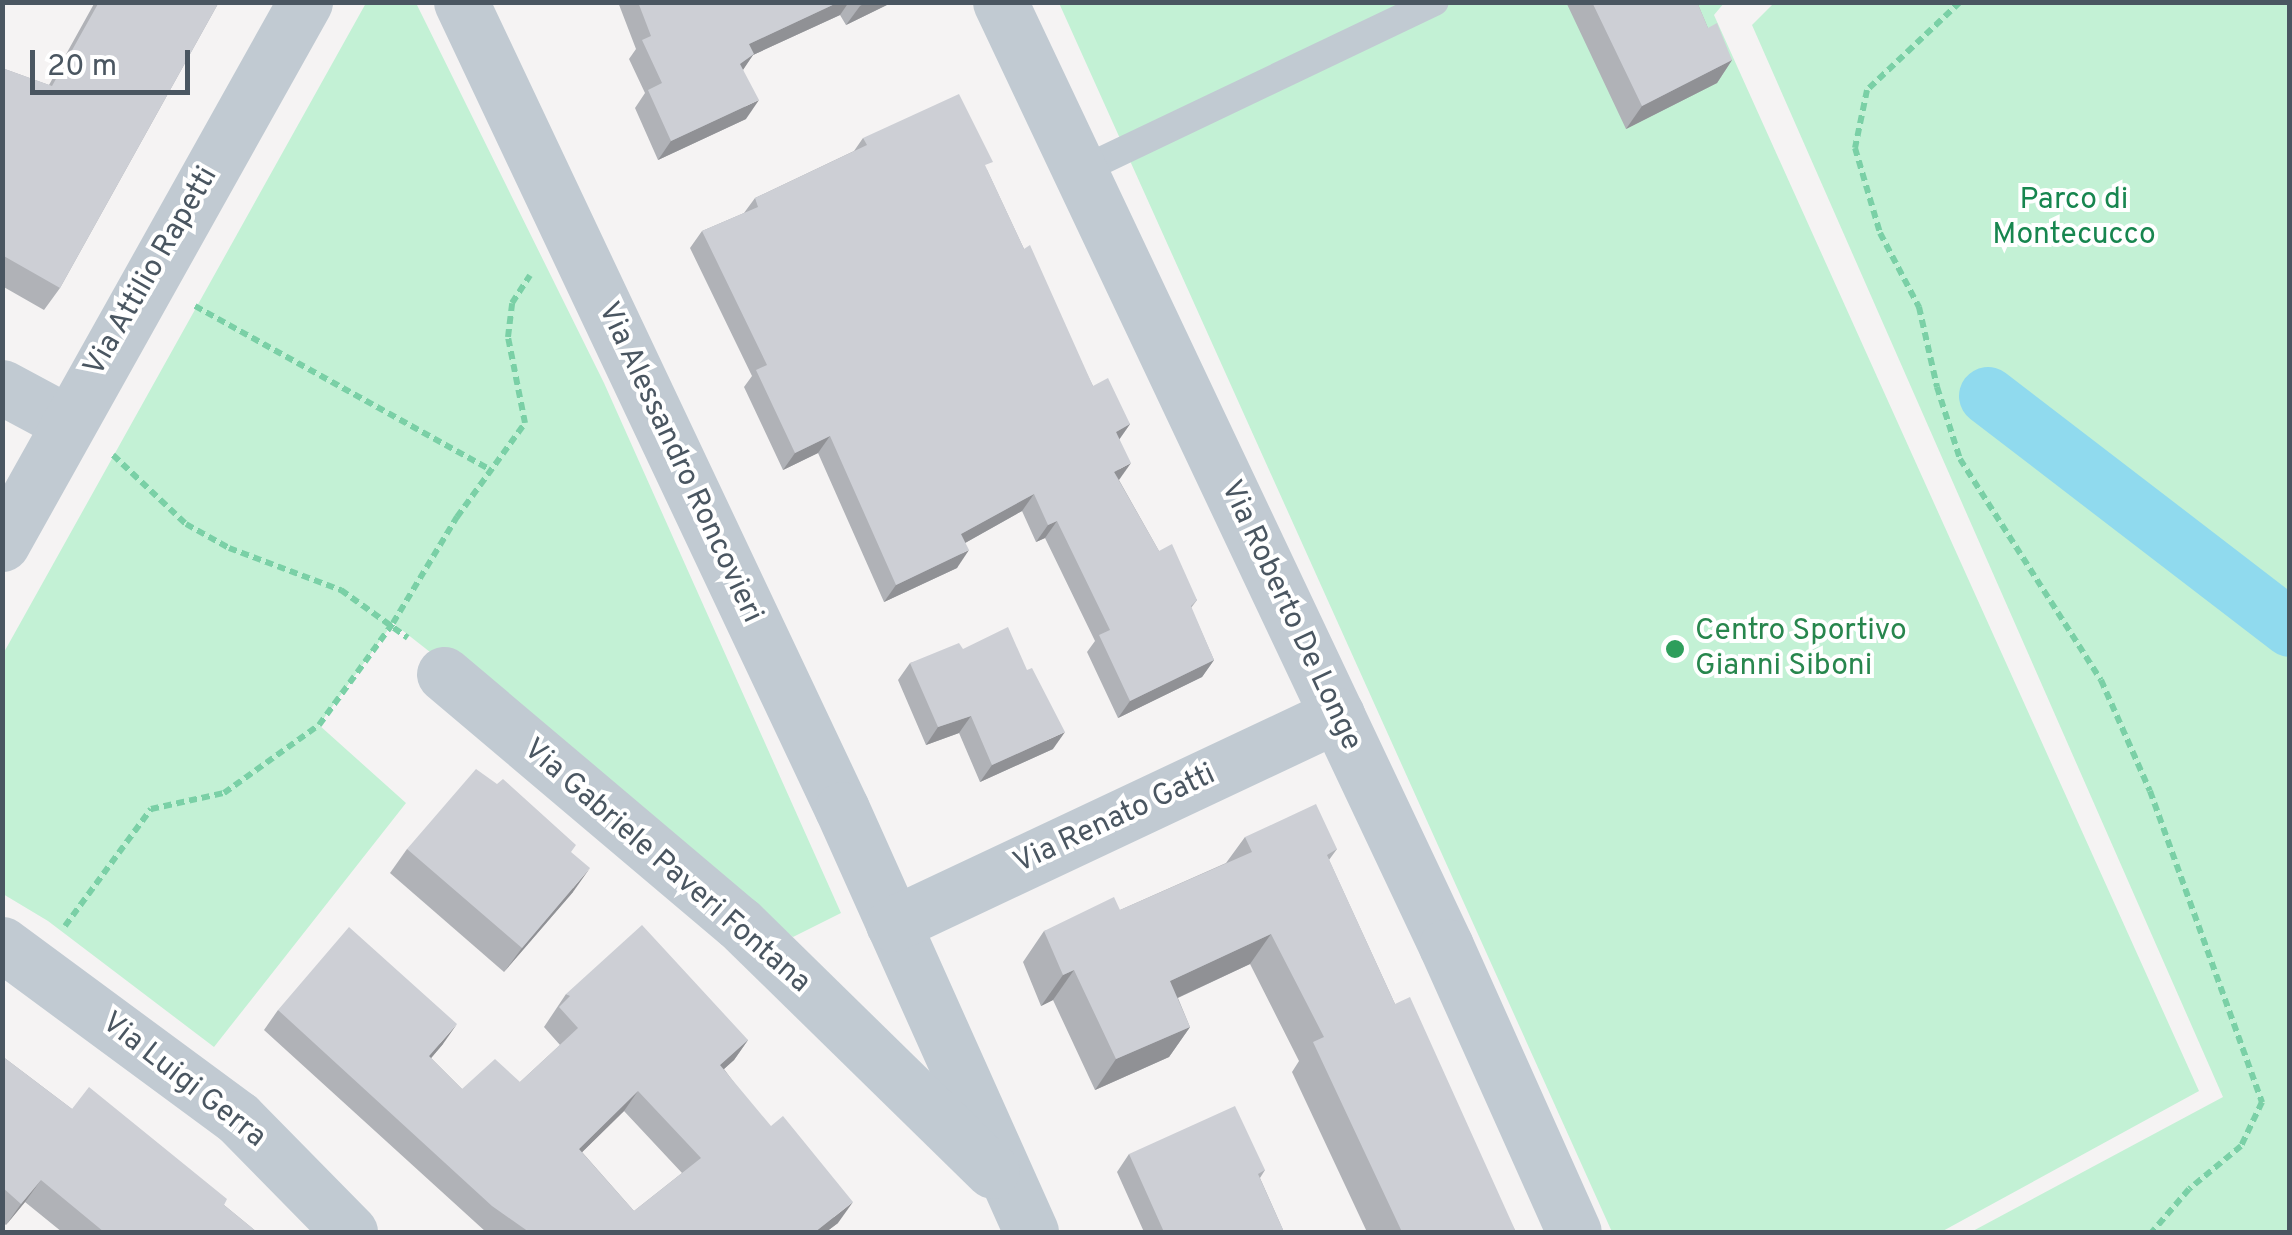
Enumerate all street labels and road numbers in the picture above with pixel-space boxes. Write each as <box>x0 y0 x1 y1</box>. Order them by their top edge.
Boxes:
street label: Via Attilio Rapetti <box>77 160 227 384</box>
street label: Via Alessandro Roncovieri <box>589 297 769 629</box>
street label: Via Roberto De Longe <box>1212 475 1368 757</box>
street label: Via Gabriele Paveri Fontana <box>515 732 817 1002</box>
street label: Via Renato Gatti <box>1009 758 1221 882</box>
street label: Via Luigi Gerra <box>94 1006 272 1156</box>

